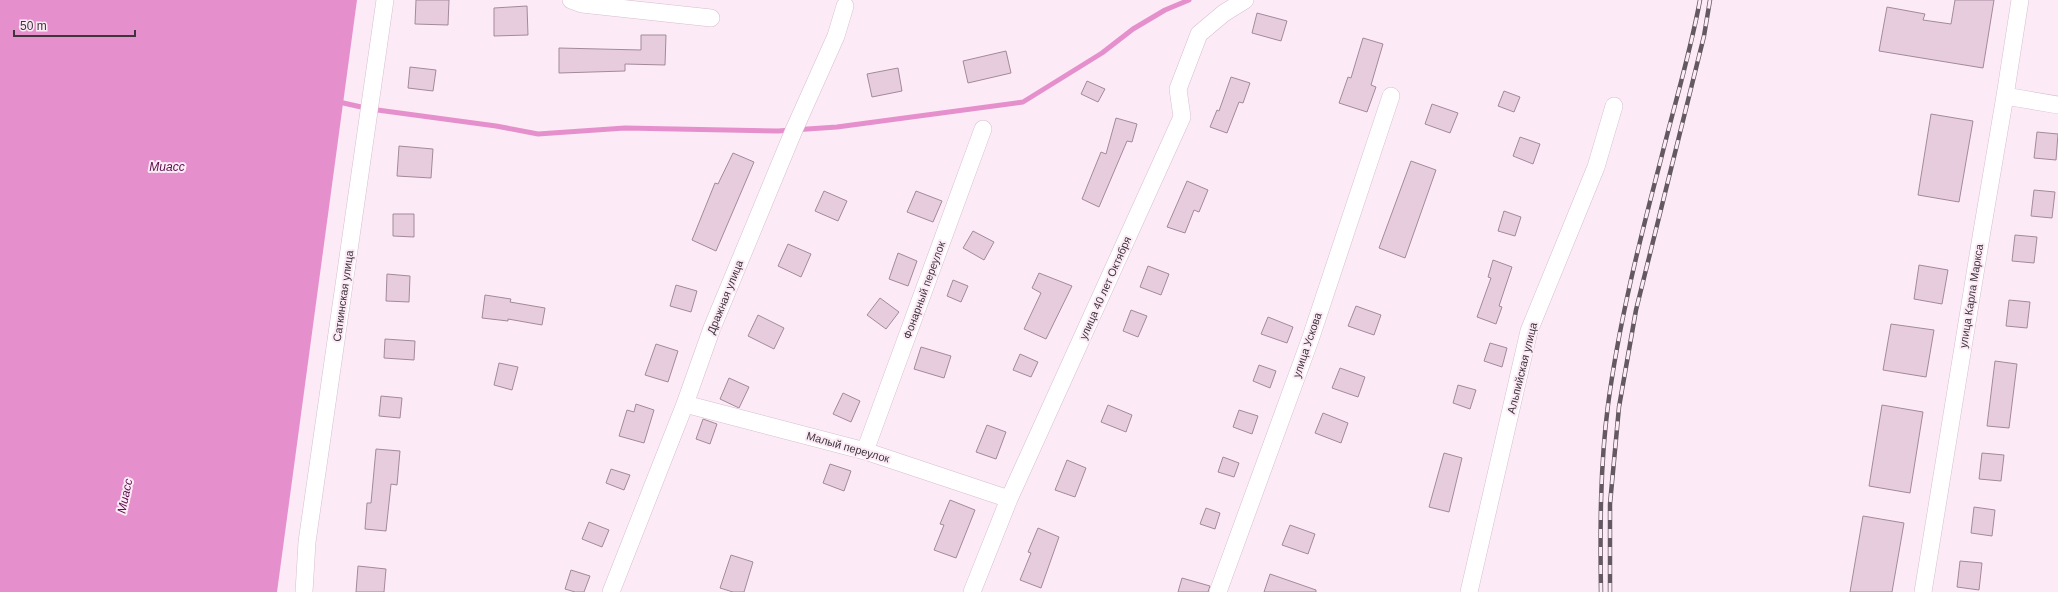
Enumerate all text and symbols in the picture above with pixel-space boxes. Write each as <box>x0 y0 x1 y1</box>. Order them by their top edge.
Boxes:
scale bar <box>14 12 135 38</box>
text: 50 m <box>20 19 47 33</box>
water label: Миасс <box>149 160 185 174</box>
street label: улица 40 лет Октября <box>1077 235 1133 341</box>
street label: Фонарный переулок <box>901 239 947 340</box>
street label: улица Карла Маркса <box>1957 242 1985 349</box>
street label: Саткинская улица <box>331 249 355 342</box>
street label: Дражная улица <box>705 258 746 336</box>
street label: улица Ускова <box>1290 310 1324 379</box>
street label: Альпийская улица <box>1505 320 1539 415</box>
street label: Малый переулок <box>805 429 891 465</box>
water label: Миасс <box>114 477 136 515</box>

